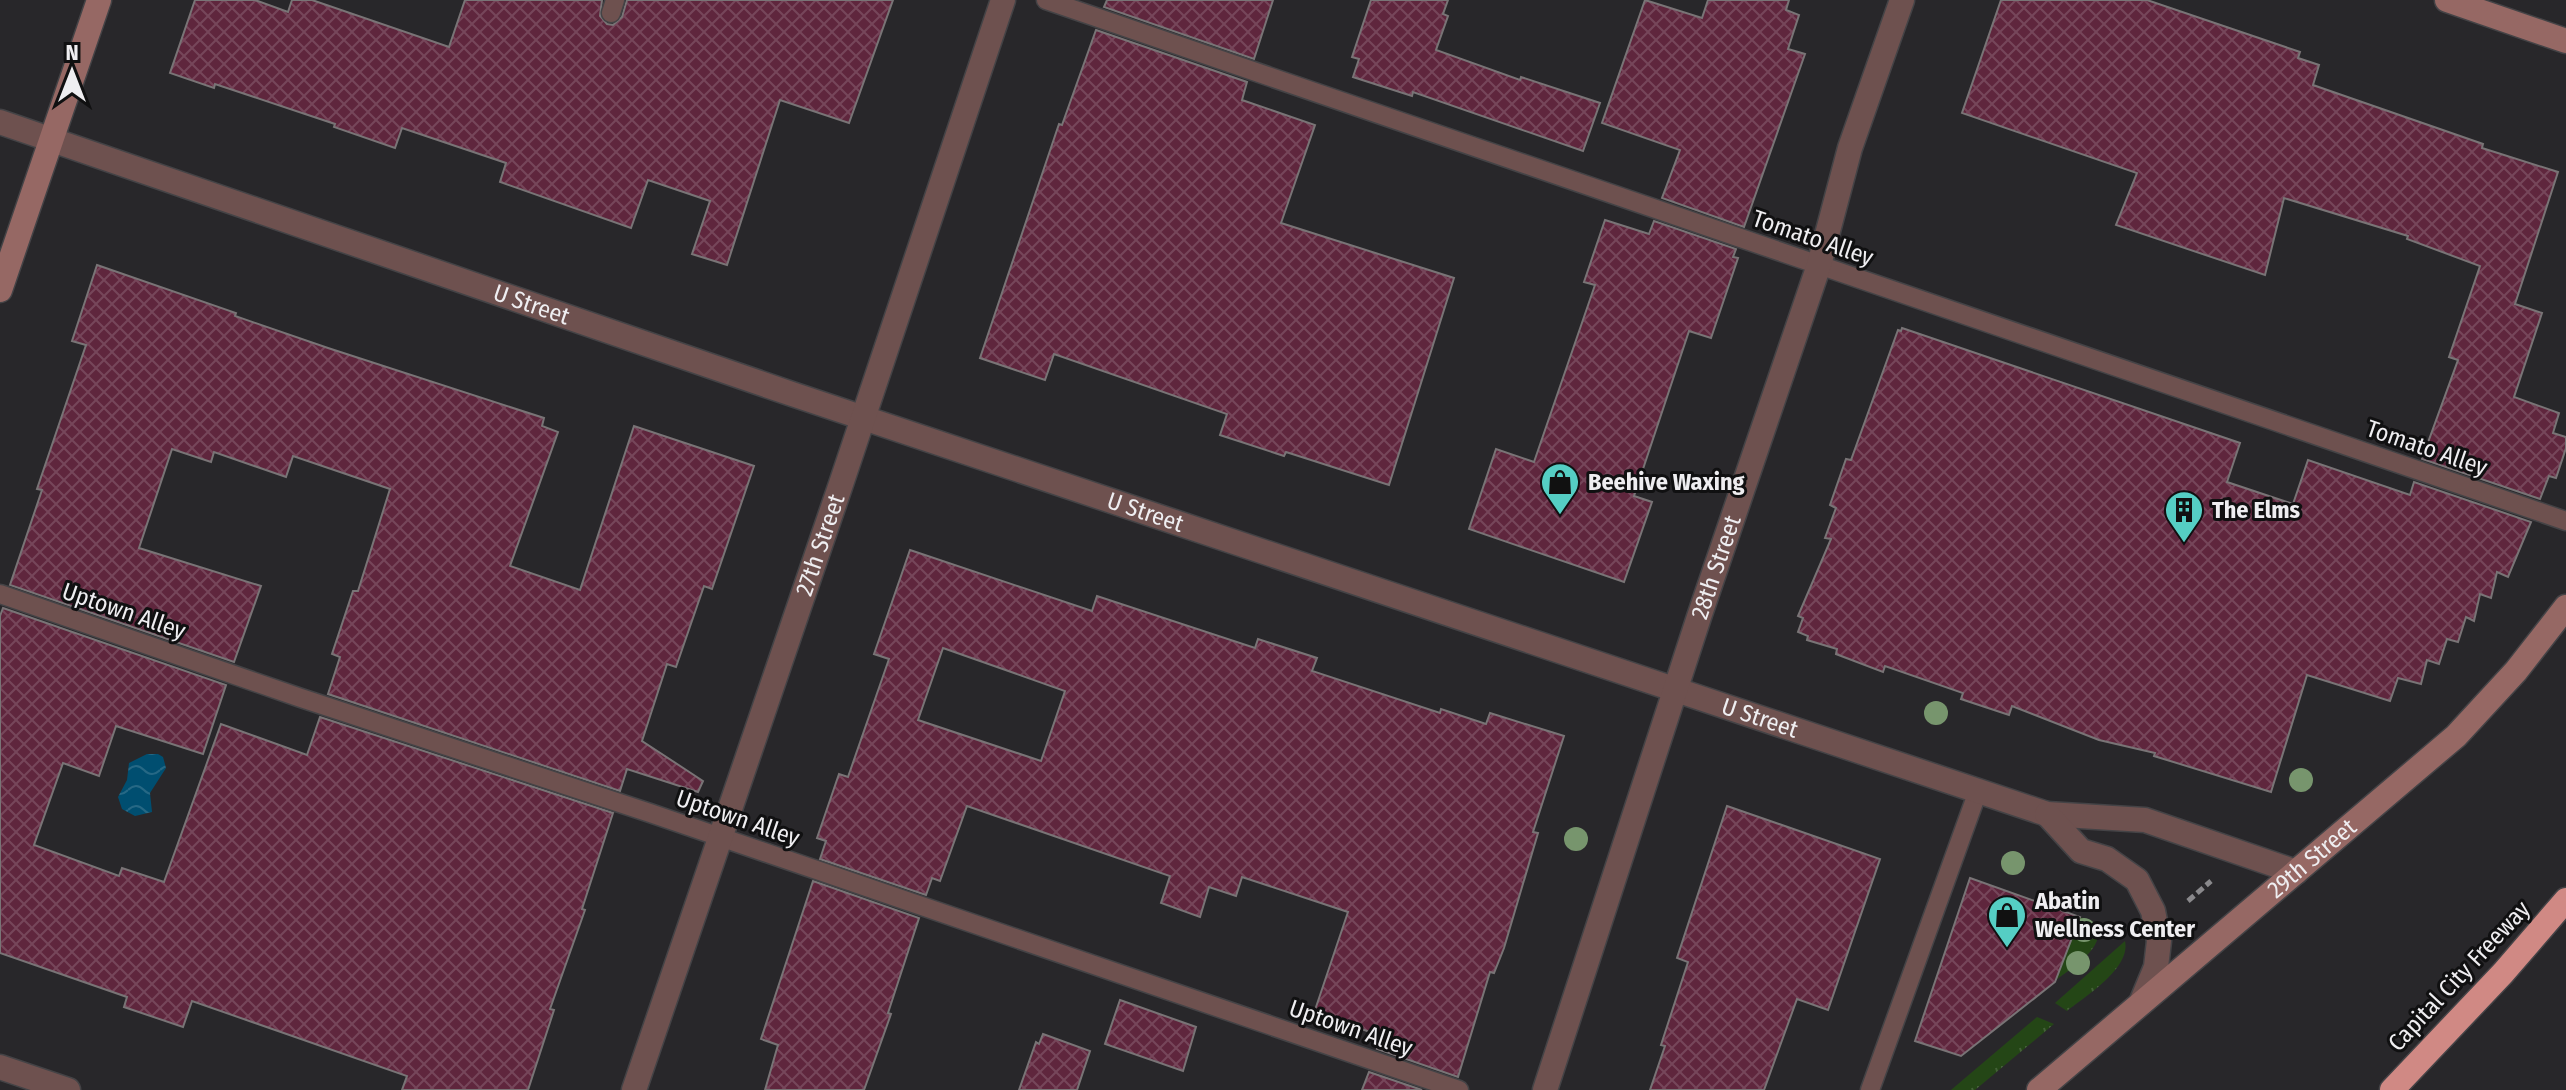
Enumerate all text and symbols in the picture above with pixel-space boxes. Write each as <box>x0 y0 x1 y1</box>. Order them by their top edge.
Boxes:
north arrow <box>32 32 112 112</box>
text: N <box>65 39 79 66</box>
street label: Tomato Alley <box>1749 204 1877 272</box>
street label: U Street <box>490 279 573 331</box>
street label: Tomato Alley <box>2363 414 2491 482</box>
shop icon: Beehive Waxing <box>1539 461 1581 516</box>
place label: Beehive Waxing <box>1588 468 1745 496</box>
street label: U Street <box>1104 486 1187 538</box>
building icon: The Elms <box>2163 489 2205 544</box>
street label: 27th Street <box>790 490 851 599</box>
place label: The Elms <box>2212 496 2301 524</box>
street label: 28th Street <box>1685 512 1747 623</box>
street label: Uptown Alley <box>59 577 190 645</box>
street label: U Street <box>1718 692 1802 744</box>
street label: Uptown Alley <box>673 784 804 852</box>
street label: 29th Street <box>2262 813 2362 904</box>
place label: Abatin Wellness Center <box>2034 887 2195 943</box>
shop icon: Abatin Wellness Center <box>1986 894 2028 949</box>
street label: Capital City Freeway <box>2382 895 2536 1057</box>
street label: Uptown Alley <box>1286 994 1417 1062</box>

